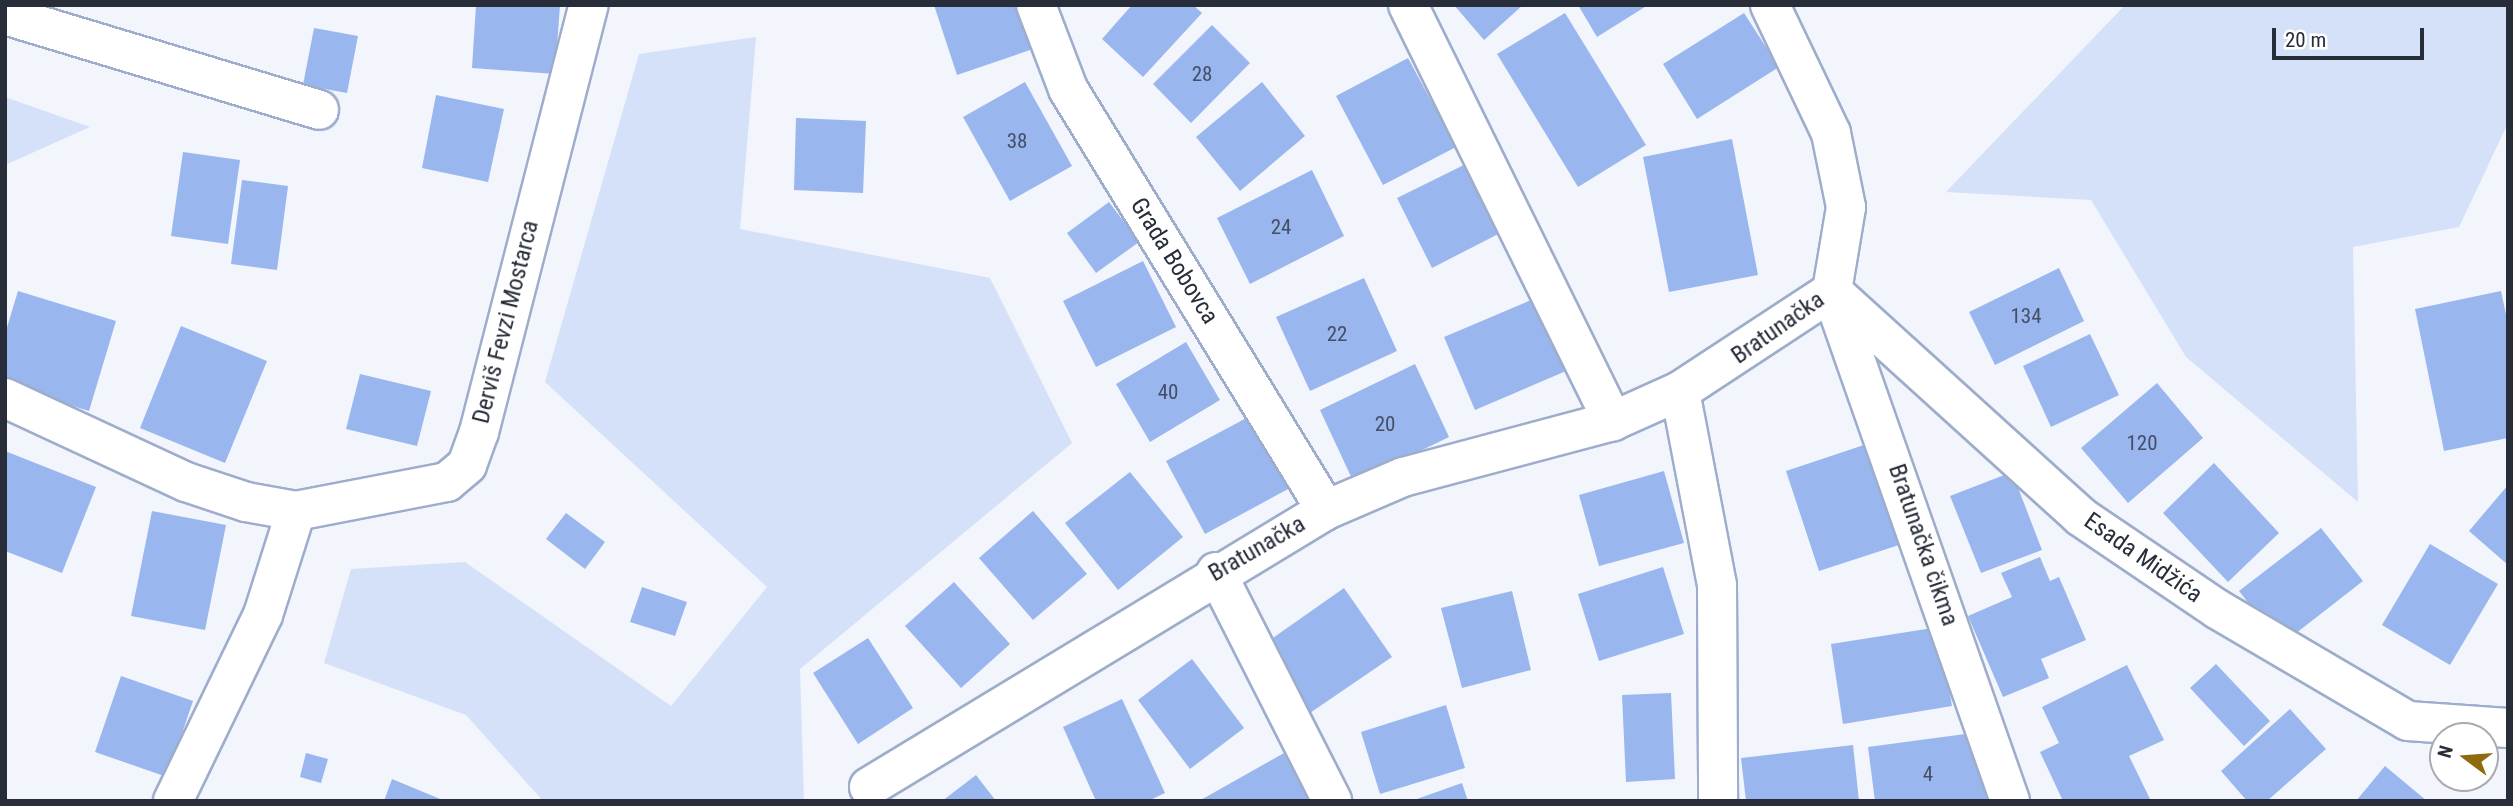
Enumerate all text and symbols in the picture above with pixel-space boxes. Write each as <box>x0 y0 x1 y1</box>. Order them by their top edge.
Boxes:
scale bar <box>2275 14 2427 58</box>
text: 20 m <box>2285 28 2326 52</box>
house number: 28 <box>1192 61 1212 87</box>
house number: 38 <box>1007 128 1027 154</box>
street label: Grada Bobovca <box>1124 193 1224 329</box>
house number: 24 <box>1271 214 1291 240</box>
street label: Derviš Fevzi Mostarca <box>467 217 545 427</box>
street label: Bratunačka <box>1726 286 1830 370</box>
house number: 134 <box>2010 303 2042 329</box>
house number: 22 <box>1327 321 1347 347</box>
house number: 40 <box>1158 379 1178 405</box>
house number: 20 <box>1375 411 1395 437</box>
house number: 120 <box>2126 430 2158 456</box>
street label: Bratunačka čikma <box>1882 460 1964 630</box>
street label: Esada Midžića <box>2078 507 2208 609</box>
street label: Bratunačka <box>1204 510 1310 588</box>
north arrow <box>2429 722 2499 792</box>
text: N <box>2433 743 2458 760</box>
house number: 4 <box>1923 761 1933 787</box>

